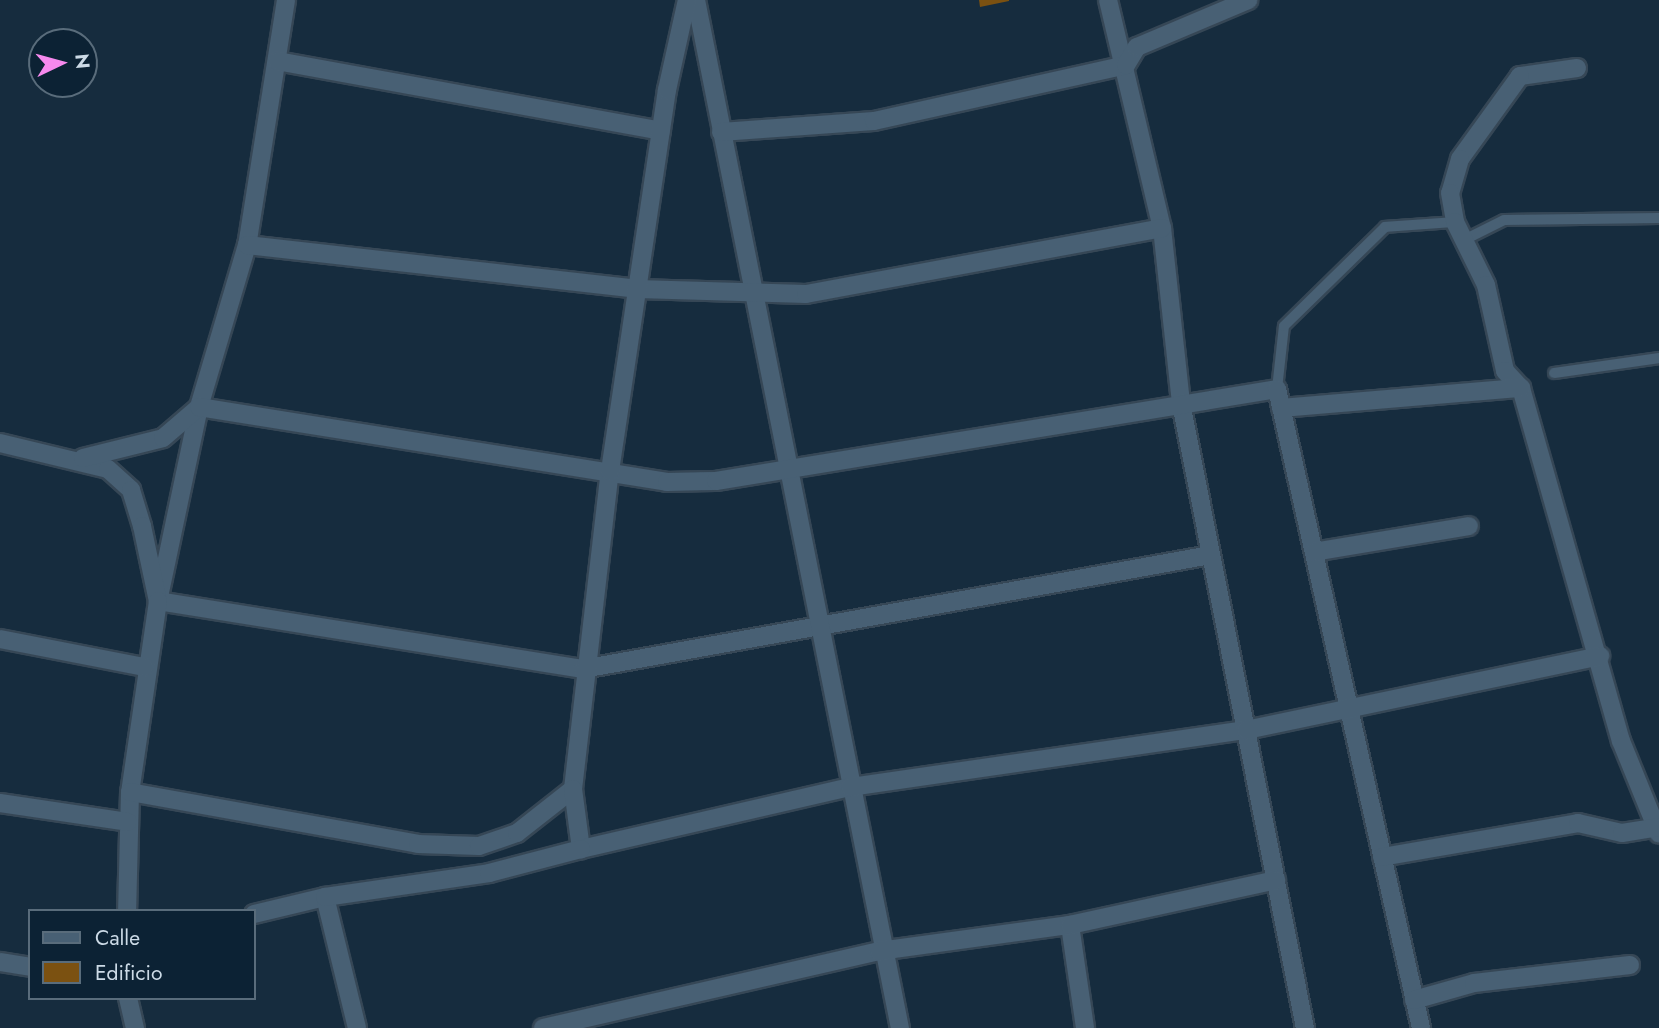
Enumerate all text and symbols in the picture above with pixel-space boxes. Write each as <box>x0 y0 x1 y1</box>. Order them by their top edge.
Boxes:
north arrow <box>28 28 98 98</box>
text: N <box>68 53 97 70</box>
legend <box>28 909 256 1000</box>
text: Calle <box>95 923 140 953</box>
text: Edificio <box>95 958 162 988</box>

